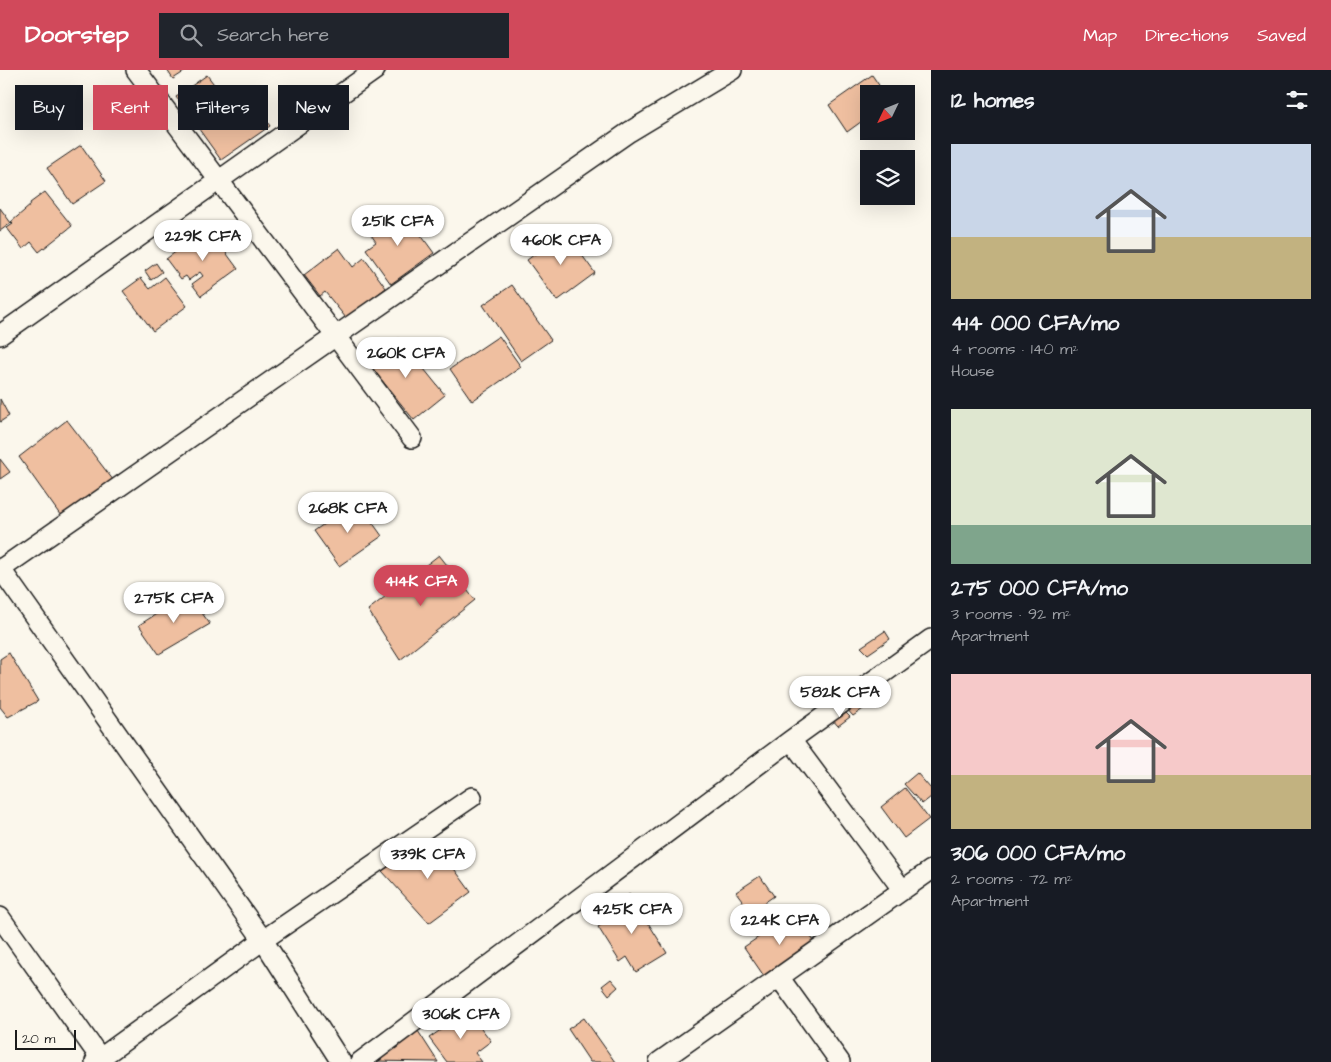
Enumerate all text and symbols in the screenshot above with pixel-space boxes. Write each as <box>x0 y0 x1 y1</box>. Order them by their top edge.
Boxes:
search box <box>159 13 509 58</box>
text: Doorstep <box>25 18 129 52</box>
icon: search <box>177 21 205 49</box>
text: Search here <box>217 22 329 49</box>
text: Map <box>1083 23 1117 48</box>
text: Directions <box>1145 23 1229 48</box>
text: Saved <box>1257 23 1306 48</box>
chip: Buy <box>15 85 83 130</box>
chip: Rent <box>93 85 168 130</box>
chip: Filters <box>178 85 268 130</box>
chip: New <box>278 85 349 130</box>
north arrow <box>860 85 915 140</box>
map controls <box>860 85 915 205</box>
text: 12 homes <box>951 86 1035 115</box>
icon: filters <box>1283 86 1311 114</box>
button: layers <box>860 150 915 205</box>
icon: home <box>1086 176 1176 266</box>
pin: 251K CFA <box>346 204 450 247</box>
text: 251K CFA <box>362 210 434 232</box>
pin: 229K CFA <box>151 220 255 262</box>
pin: 460K CFA <box>509 224 613 266</box>
text: 229K CFA <box>165 225 241 247</box>
text: 460K CFA <box>521 229 601 251</box>
text: 414 000 CFA/mo <box>951 309 1119 338</box>
pin: 260K CFA <box>354 336 458 379</box>
text: 4 rooms · 140 m² <box>951 338 1079 360</box>
text: 260K CFA <box>367 342 445 364</box>
text: House <box>951 360 995 382</box>
icon: home <box>1086 441 1176 531</box>
pin: 268K CFA <box>296 492 400 534</box>
text: 268K CFA <box>309 497 387 519</box>
pin: 414K CFA <box>369 564 473 607</box>
text: 414K CFA <box>385 570 457 592</box>
text: 275 000 CFA/mo <box>951 574 1128 603</box>
pin: 275K CFA <box>122 582 226 624</box>
text: 275K CFA <box>134 587 214 609</box>
text: 3 rooms · 92 m² <box>951 603 1071 625</box>
text: Apartment <box>951 625 1029 647</box>
pin: 582K CFA <box>788 676 892 718</box>
text: 582K CFA <box>800 681 880 703</box>
icon: home <box>1086 706 1176 796</box>
pin: 339K CFA <box>376 838 480 880</box>
text: 306 000 CFA/mo <box>951 839 1125 868</box>
text: 339K CFA <box>391 843 465 865</box>
text: 2 rooms · 72 m² <box>951 868 1073 890</box>
text: Apartment <box>951 890 1029 912</box>
pin: 425K CFA <box>580 892 684 935</box>
text: 425K CFA <box>592 898 672 920</box>
pin: 224K CFA <box>728 904 832 946</box>
text: 224K CFA <box>741 909 819 931</box>
pin: 306K CFA <box>409 998 513 1040</box>
text: 306K CFA <box>422 1003 500 1025</box>
scale bar <box>15 1027 76 1050</box>
text: 20 m <box>22 1029 55 1049</box>

